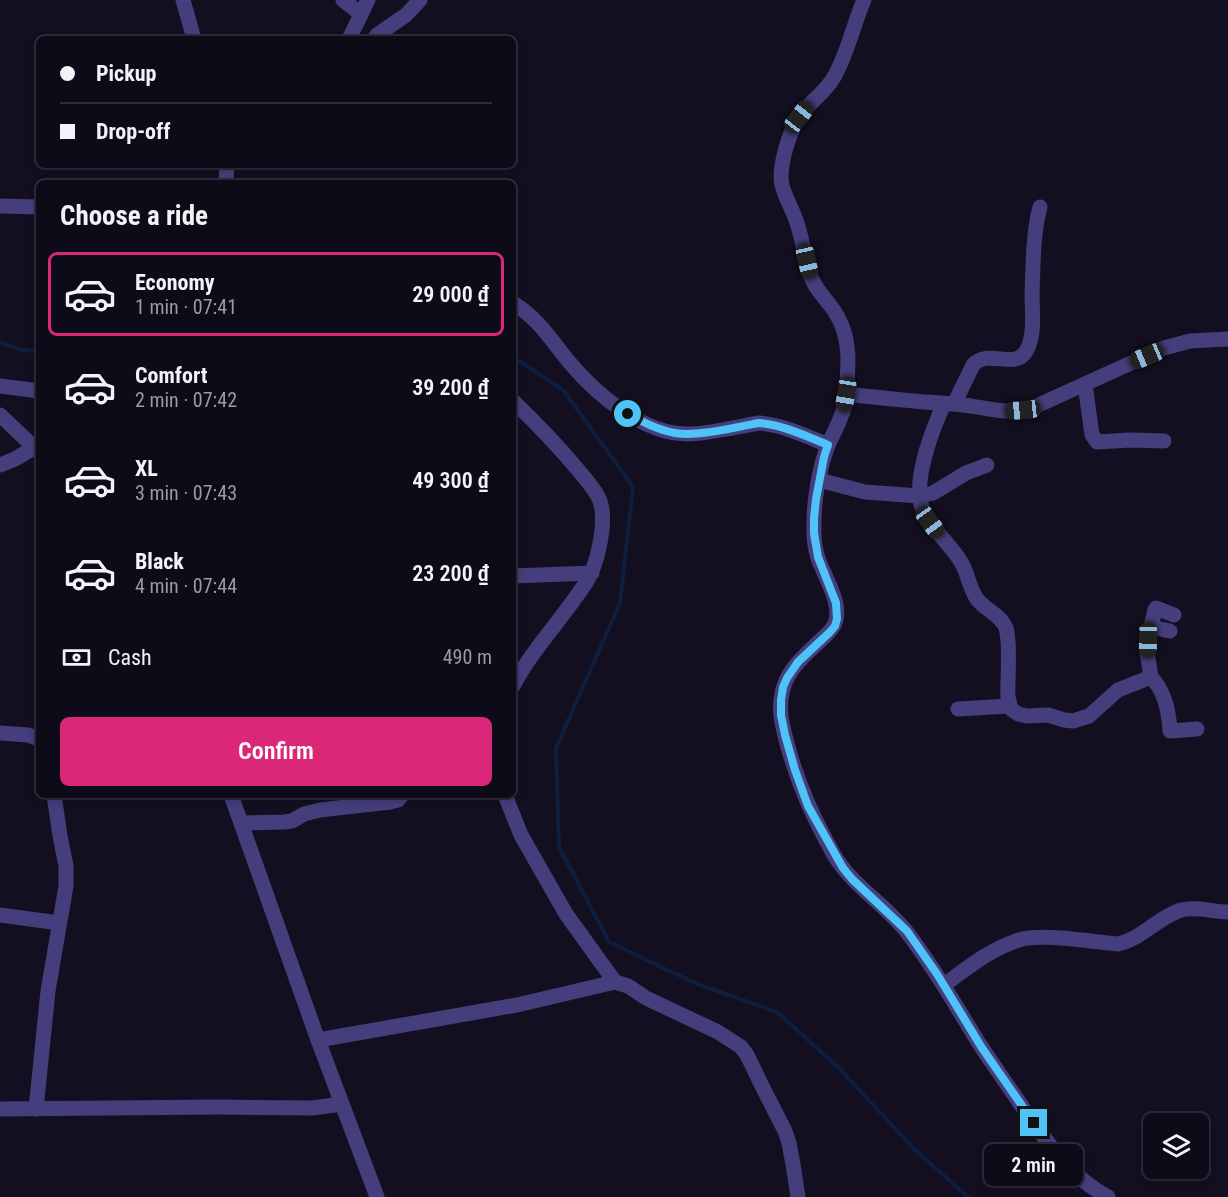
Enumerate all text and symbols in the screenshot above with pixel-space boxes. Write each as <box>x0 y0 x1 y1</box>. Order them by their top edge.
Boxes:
text: Pickup <box>96 61 156 86</box>
car <box>781 97 817 137</box>
text: Drop-off <box>96 119 170 144</box>
text: Choose a ride <box>60 200 208 232</box>
car <box>794 241 820 281</box>
icon: car <box>63 267 117 321</box>
text: Economy <box>135 270 215 295</box>
text: 29 000 ₫ <box>412 282 489 307</box>
text: 1 min · 07:41 <box>135 295 237 319</box>
car <box>1127 341 1167 371</box>
icon: car <box>63 360 117 414</box>
text: Comfort <box>135 363 208 388</box>
text: 39 200 ₫ <box>412 375 489 400</box>
car <box>834 375 858 413</box>
text: 2 min · 07:42 <box>135 388 237 412</box>
car <box>1004 399 1042 421</box>
route start <box>614 400 641 427</box>
icon: car <box>63 453 117 507</box>
text: XL <box>135 456 158 481</box>
text: 49 300 ₫ <box>412 468 489 493</box>
text: 3 min · 07:43 <box>135 481 237 505</box>
car <box>912 502 948 542</box>
icon: car <box>63 546 117 600</box>
text: Black <box>135 549 184 574</box>
text: 23 200 ₫ <box>412 561 489 586</box>
text: 4 min · 07:44 <box>135 574 237 598</box>
car <box>1139 622 1157 658</box>
icon: cash <box>60 641 93 674</box>
text: Cash <box>108 645 152 670</box>
text: 490 m <box>443 645 492 669</box>
button: Confirm <box>60 717 492 786</box>
route end <box>1020 1109 1047 1136</box>
map controls <box>1143 1113 1209 1179</box>
button: layers <box>1143 1113 1209 1179</box>
callout: 2 min <box>984 1144 1084 1186</box>
text: 2 min <box>1011 1153 1056 1177</box>

